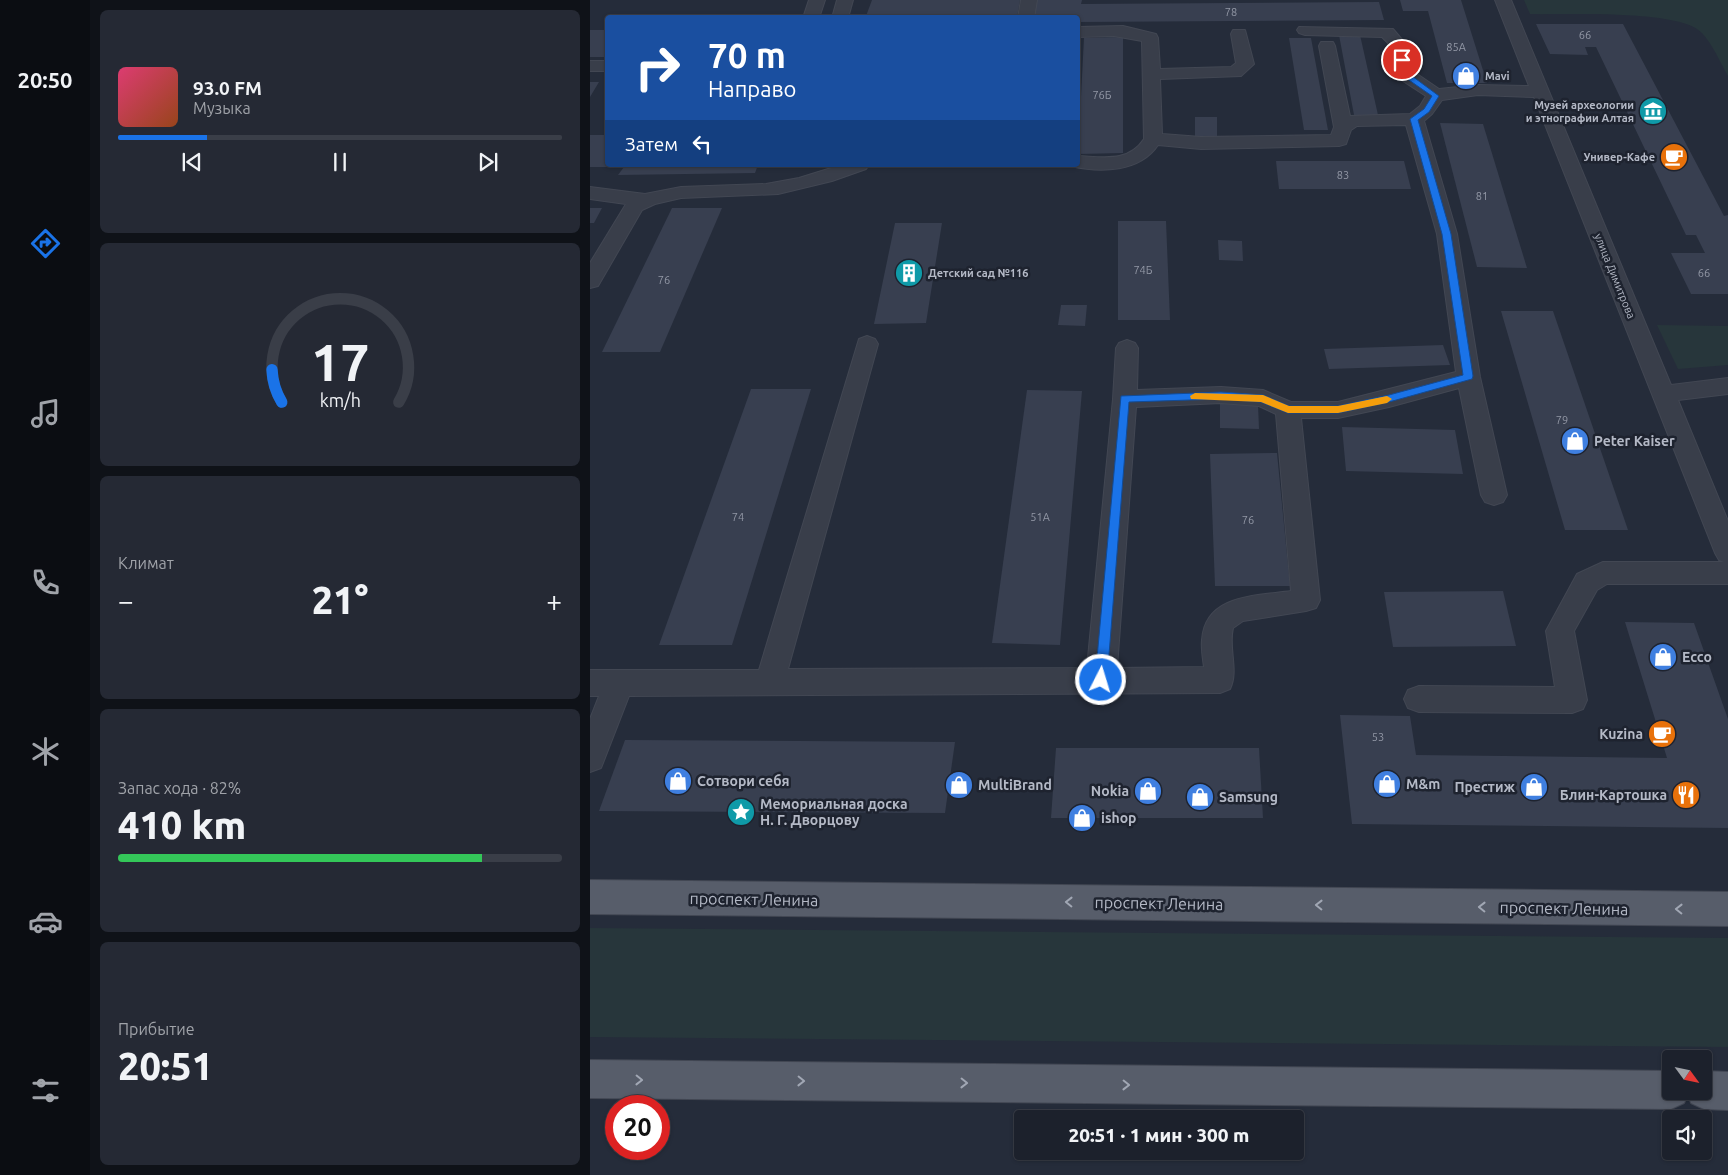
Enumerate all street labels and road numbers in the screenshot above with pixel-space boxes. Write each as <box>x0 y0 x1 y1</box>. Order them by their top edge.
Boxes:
street label: улица Димитрова <box>1592 232 1638 320</box>
street label: проспект Ленина <box>690 889 818 909</box>
street label: проспект Ленина <box>1095 893 1223 913</box>
street label: проспект Ленина <box>1500 898 1628 918</box>

